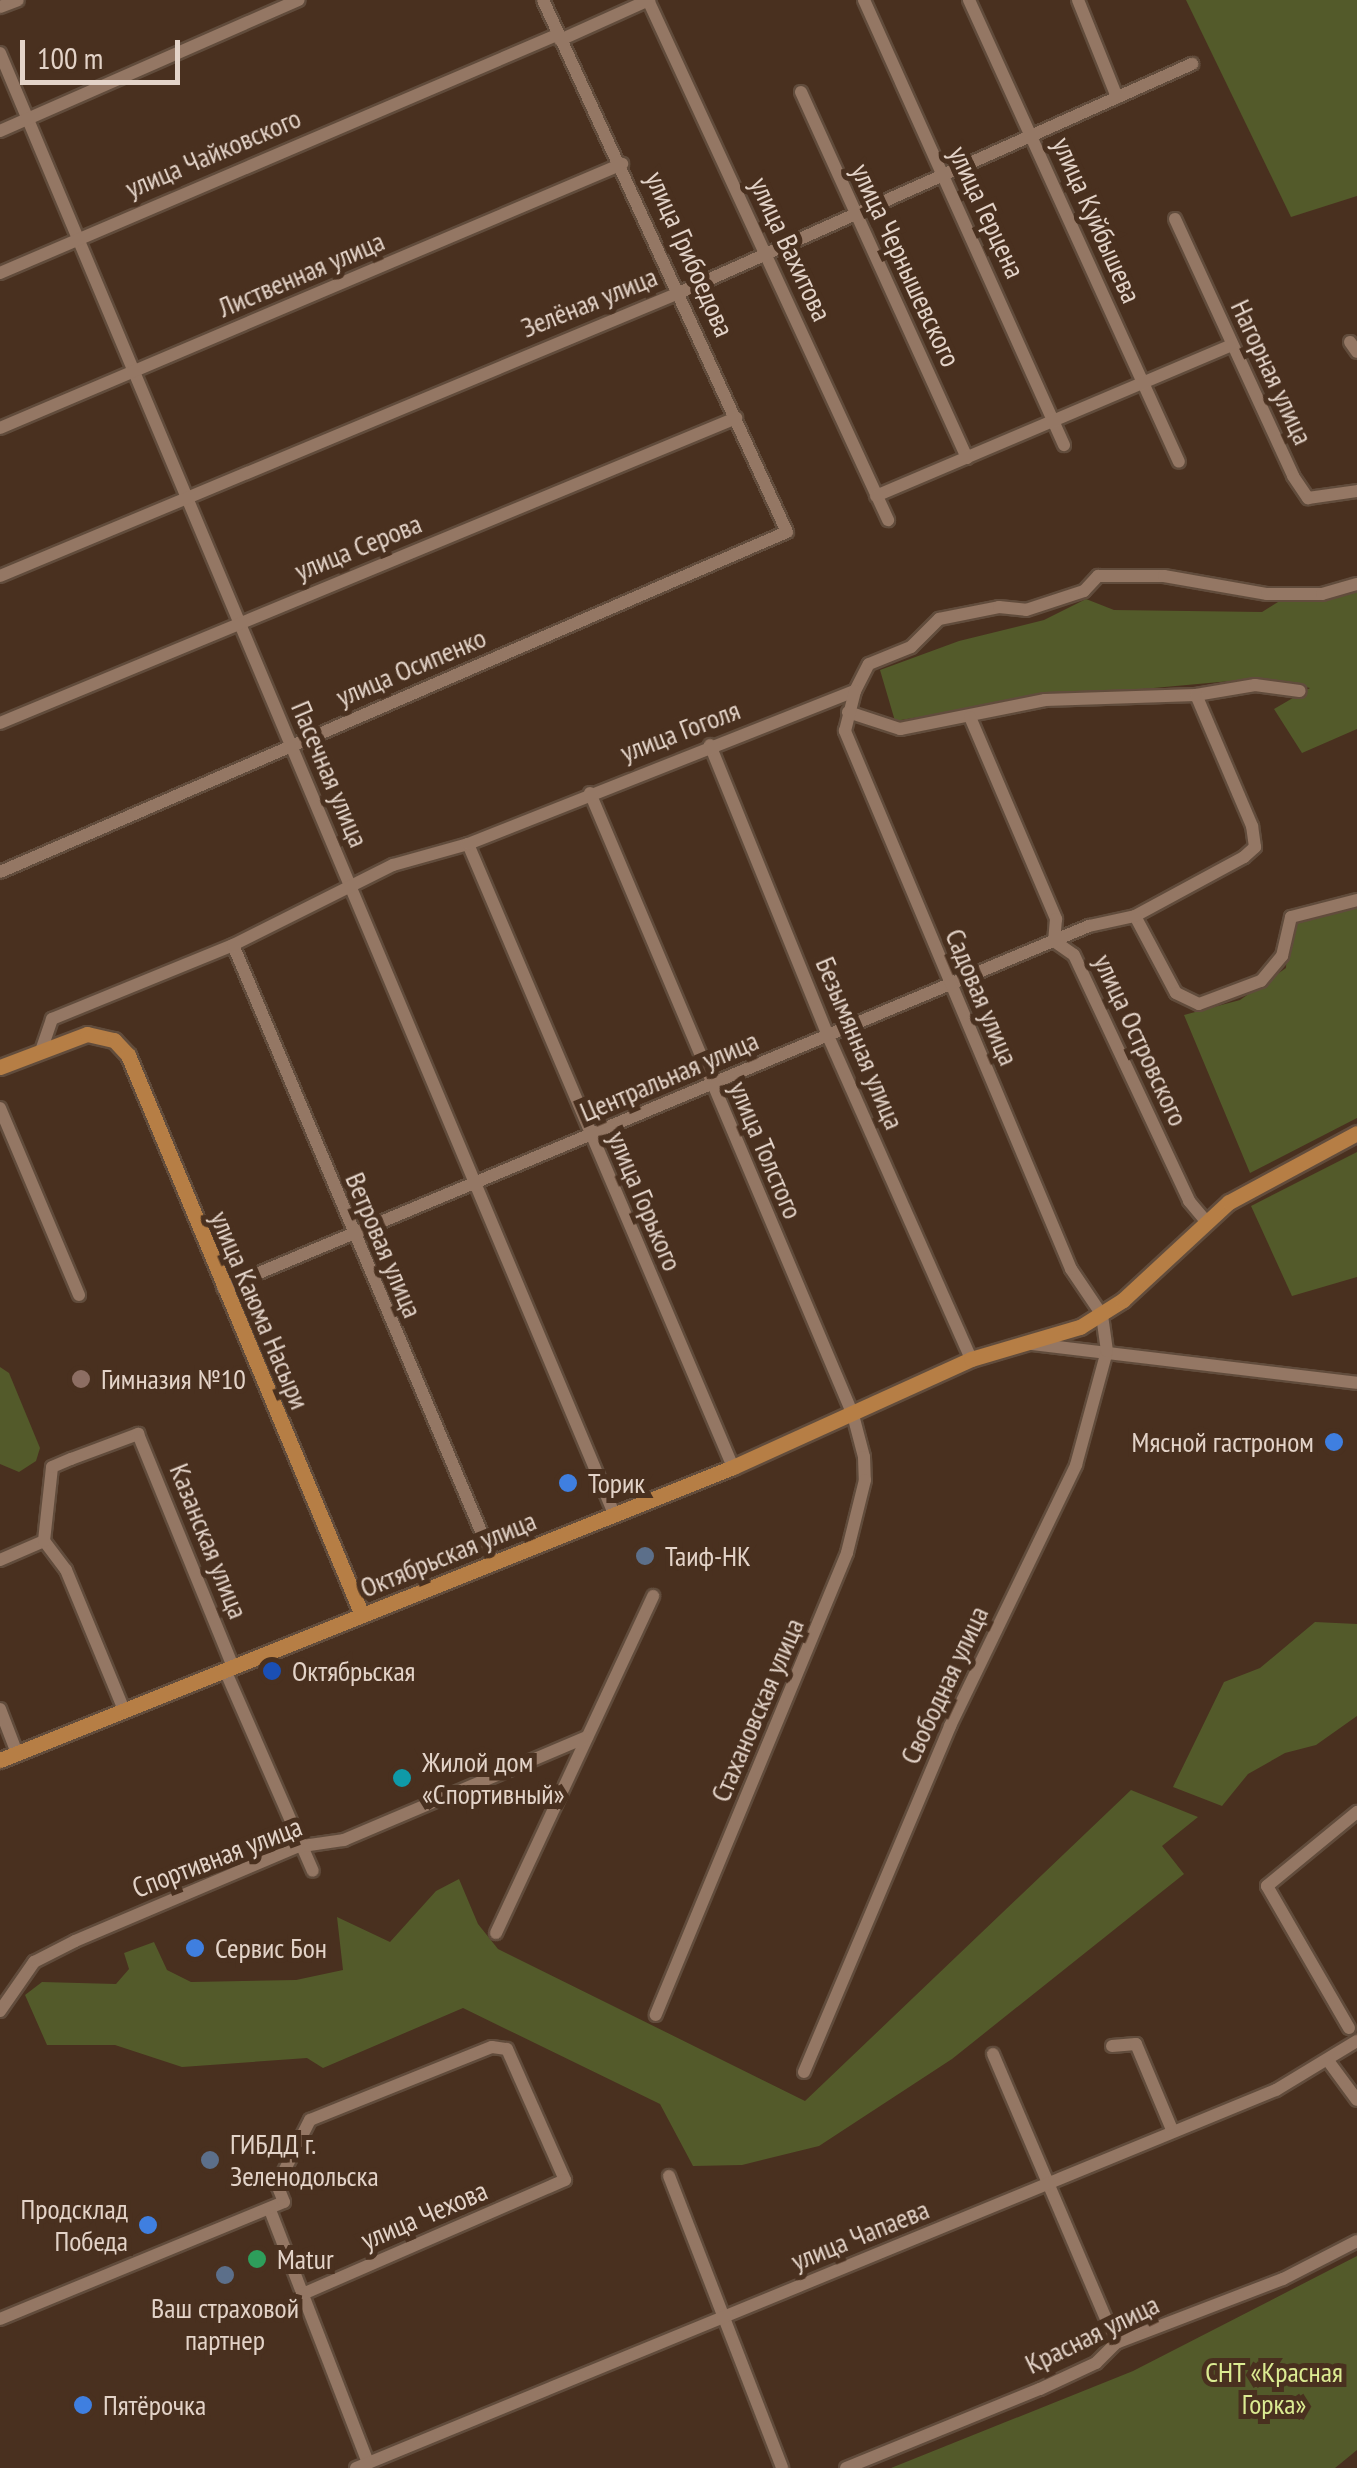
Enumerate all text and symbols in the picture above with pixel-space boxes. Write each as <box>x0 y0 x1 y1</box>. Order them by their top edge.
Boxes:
scale bar <box>25 20 185 82</box>
text: 100 m <box>37 38 103 77</box>
street label: улица Чайковского <box>120 101 306 205</box>
street label: улица Куйбышева <box>1046 132 1148 308</box>
street label: улица Герцена <box>942 141 1032 283</box>
street label: улица Чернышевского <box>844 158 968 372</box>
street label: улица Грибоедова <box>639 166 741 342</box>
street label: улица Вахитова <box>743 172 839 326</box>
street label: Лиственная улица <box>213 224 389 324</box>
street label: Зелёная улица <box>516 259 662 345</box>
street label: Нагорная улица <box>1224 294 1320 450</box>
street label: улица Серова <box>290 506 426 588</box>
street label: улица Осипенко <box>331 620 491 714</box>
street label: улица Гоголя <box>616 693 744 769</box>
street label: Пасечная улица <box>284 696 376 852</box>
street label: Садовая улица <box>938 924 1026 1070</box>
street label: улица Островского <box>1087 949 1195 1131</box>
street label: Безымянная улица <box>809 952 911 1134</box>
street label: Центральная улица <box>575 1023 763 1129</box>
street label: улица Толстого <box>722 1076 810 1224</box>
street label: улица Горького <box>601 1126 689 1276</box>
street label: Ветровая улица <box>338 1167 430 1323</box>
street label: улица Каюма Насыри <box>203 1206 317 1414</box>
place label: Гимназия №10 <box>101 1362 246 1396</box>
marker: Гимназия №10 <box>70 1368 92 1390</box>
place label: Мясной гастроном <box>1132 1425 1314 1459</box>
marker: Мясной гастроном <box>1323 1431 1345 1453</box>
street label: Казанская улица <box>163 1458 255 1624</box>
place label: Торик <box>588 1466 645 1500</box>
marker: Торик <box>557 1472 579 1494</box>
street label: Октябрьская улица <box>355 1503 541 1605</box>
place label: Таиф-НК <box>665 1539 751 1573</box>
marker: Таиф-НК <box>634 1545 656 1567</box>
street label: Свободная улица <box>893 1601 995 1769</box>
street label: Стахановская улица <box>703 1613 811 1807</box>
place label: Октябрьская <box>292 1654 415 1688</box>
marker: Октябрьская <box>261 1660 283 1682</box>
place label: Жилой дом «Спортивный» <box>422 1745 564 1811</box>
marker: Жилой дом «Спортивный» <box>391 1767 413 1789</box>
street label: Спортивная улица <box>127 1809 307 1905</box>
place label: Сервис Бон <box>215 1931 327 1965</box>
marker: Сервис Бон <box>184 1937 206 1959</box>
place label: ГИБДД г. Зеленодольска <box>230 2127 379 2193</box>
marker: ГИБДД г. Зеленодольска <box>199 2149 221 2171</box>
street label: улица Чехова <box>356 2173 492 2257</box>
place label: Продсклад Победа <box>21 2192 128 2258</box>
street label: улица Чапаева <box>786 2192 934 2278</box>
marker: Продсклад Победа <box>137 2214 159 2236</box>
place label: Matur <box>277 2242 334 2276</box>
marker: Matur <box>246 2248 268 2270</box>
marker: Ваш страховой партнер <box>214 2264 236 2286</box>
street label: Красная улица <box>1020 2287 1164 2381</box>
place label: Ваш страховой партнер <box>151 2291 299 2357</box>
park label: СНТ «Красная Горка» <box>1205 2355 1343 2421</box>
place label: Пятёрочка <box>103 2388 206 2422</box>
marker: Пятёрочка <box>72 2394 94 2416</box>

